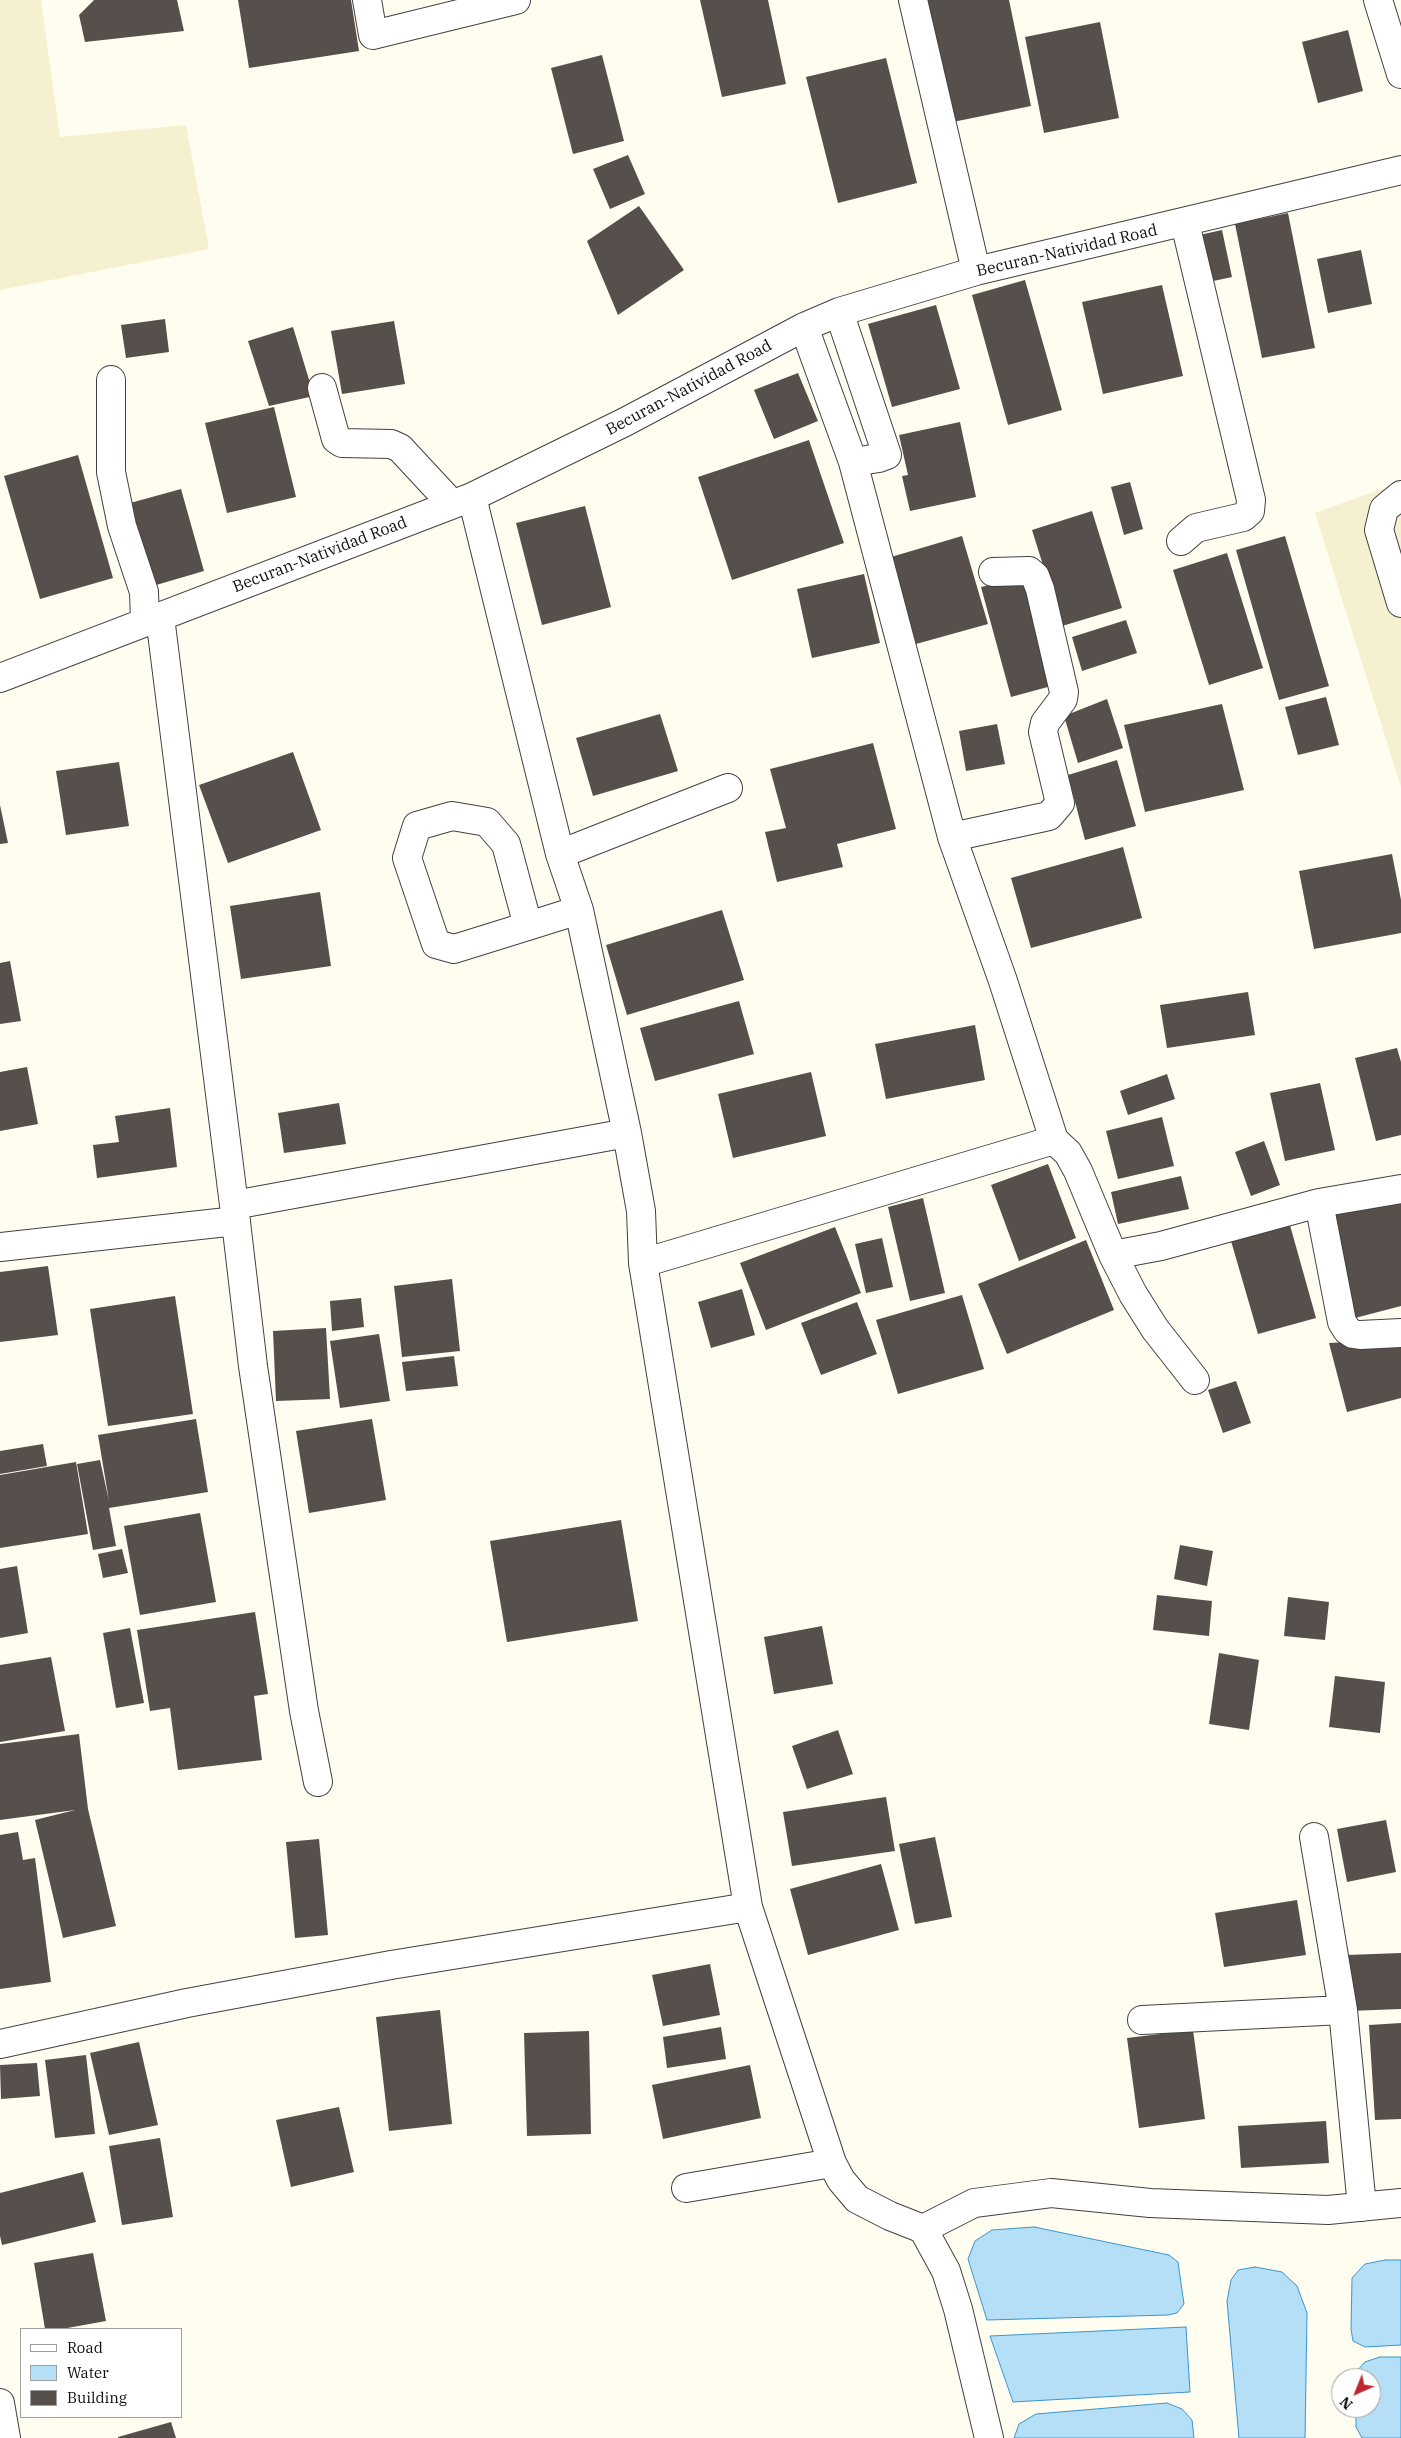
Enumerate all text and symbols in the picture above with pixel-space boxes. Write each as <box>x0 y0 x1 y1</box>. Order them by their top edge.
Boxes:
street label: Becuran-Natividad Road <box>975 221 1159 281</box>
street label: Becuran-Natividad Road <box>603 336 775 440</box>
street label: Becuran-Natividad Road <box>230 513 410 597</box>
legend <box>20 2328 182 2418</box>
text: Road <box>67 2338 103 2357</box>
text: Water <box>67 2363 109 2382</box>
north arrow <box>1331 2368 1381 2418</box>
text: Building <box>67 2388 127 2407</box>
text: N <box>1336 2393 1357 2413</box>

